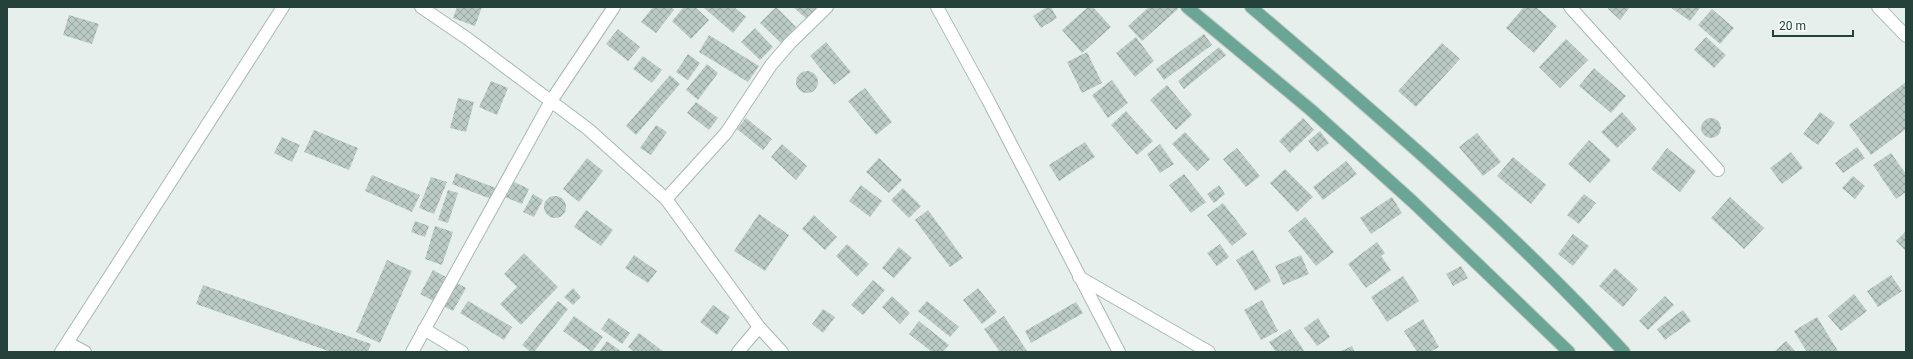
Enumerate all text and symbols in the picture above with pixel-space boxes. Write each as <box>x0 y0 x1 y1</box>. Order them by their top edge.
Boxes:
scale bar <box>1773 12 1853 38</box>
text: 20 m <box>1779 19 1806 33</box>

